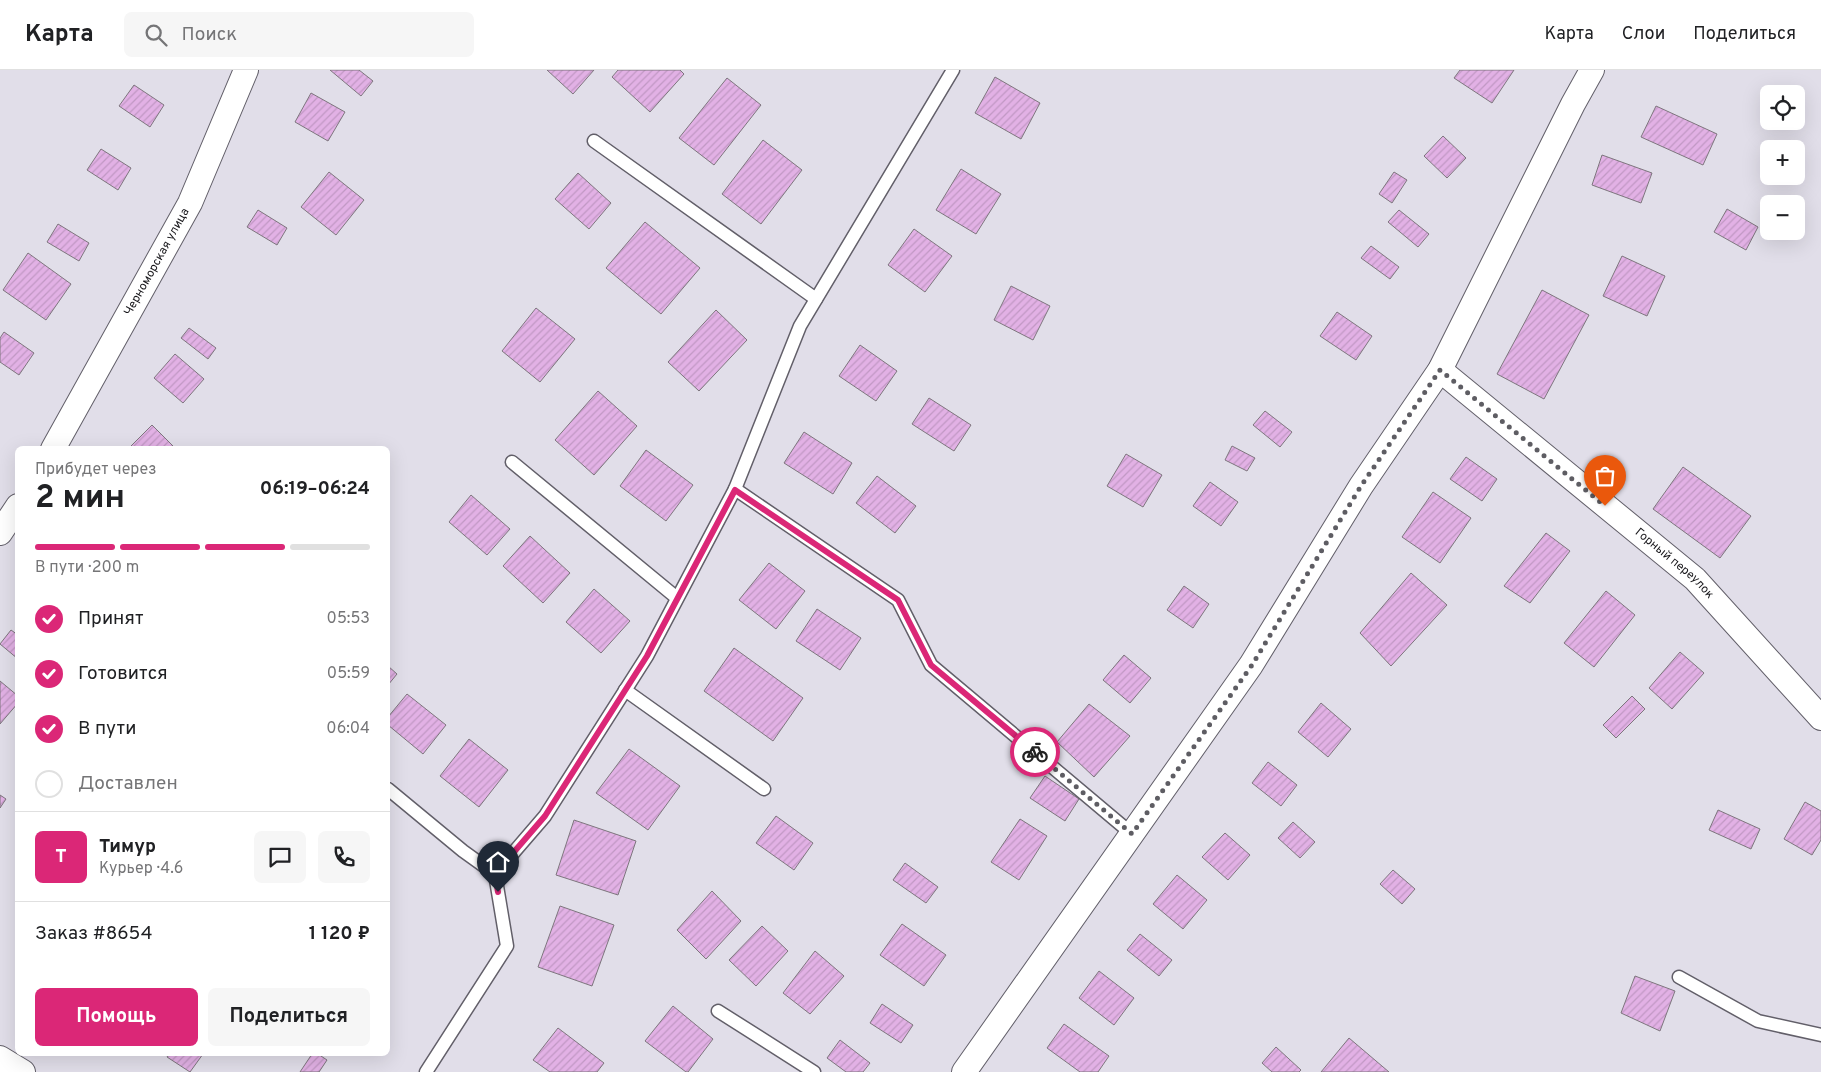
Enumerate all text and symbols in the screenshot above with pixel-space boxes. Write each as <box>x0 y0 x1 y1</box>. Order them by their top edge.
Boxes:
search box <box>124 12 474 57</box>
text: Карта <box>25 20 94 50</box>
icon: search <box>142 21 170 49</box>
text: Поиск <box>182 23 237 47</box>
text: Карта <box>1544 23 1594 46</box>
text: Слои <box>1622 23 1665 46</box>
text: Поделиться <box>1693 23 1796 46</box>
map controls <box>1760 85 1805 240</box>
button: locate <box>1760 85 1805 130</box>
button: + <box>1760 140 1805 185</box>
button: − <box>1760 195 1805 240</box>
street label: Черноморская улица <box>121 205 193 319</box>
pin <box>1584 455 1626 506</box>
text: Прибудет через <box>35 460 157 480</box>
icon: bag <box>1591 462 1619 490</box>
text: 06:19–06:24 <box>260 477 370 501</box>
text: 2 мин <box>35 479 125 519</box>
street label: Горный переулок <box>1631 525 1717 603</box>
text: В пути · 200 m <box>35 558 139 578</box>
icon: check <box>35 605 63 633</box>
text: Принят <box>78 607 144 631</box>
text: 05:53 <box>327 609 370 629</box>
icon: check <box>35 660 63 688</box>
text: Готовится <box>78 662 168 686</box>
text: 05:59 <box>327 664 370 684</box>
icon: check <box>35 715 63 743</box>
text: В пути <box>78 717 136 741</box>
text: 06:04 <box>326 719 370 739</box>
courier <box>1010 727 1060 777</box>
icon: bike <box>1021 738 1049 766</box>
text: Доставлен <box>78 772 178 796</box>
button: chat <box>254 831 306 883</box>
button: phone <box>318 831 370 883</box>
text: Тимур <box>99 835 156 859</box>
pin <box>477 841 519 892</box>
text: Т <box>55 845 67 869</box>
icon: home <box>484 848 512 876</box>
text: Курьер · 4.6 <box>99 859 183 879</box>
text: Заказ #8654 <box>35 922 153 946</box>
text: 1 120 ₽ <box>309 922 370 946</box>
button: Помощь <box>35 988 198 1046</box>
button: Поделиться <box>208 988 370 1046</box>

